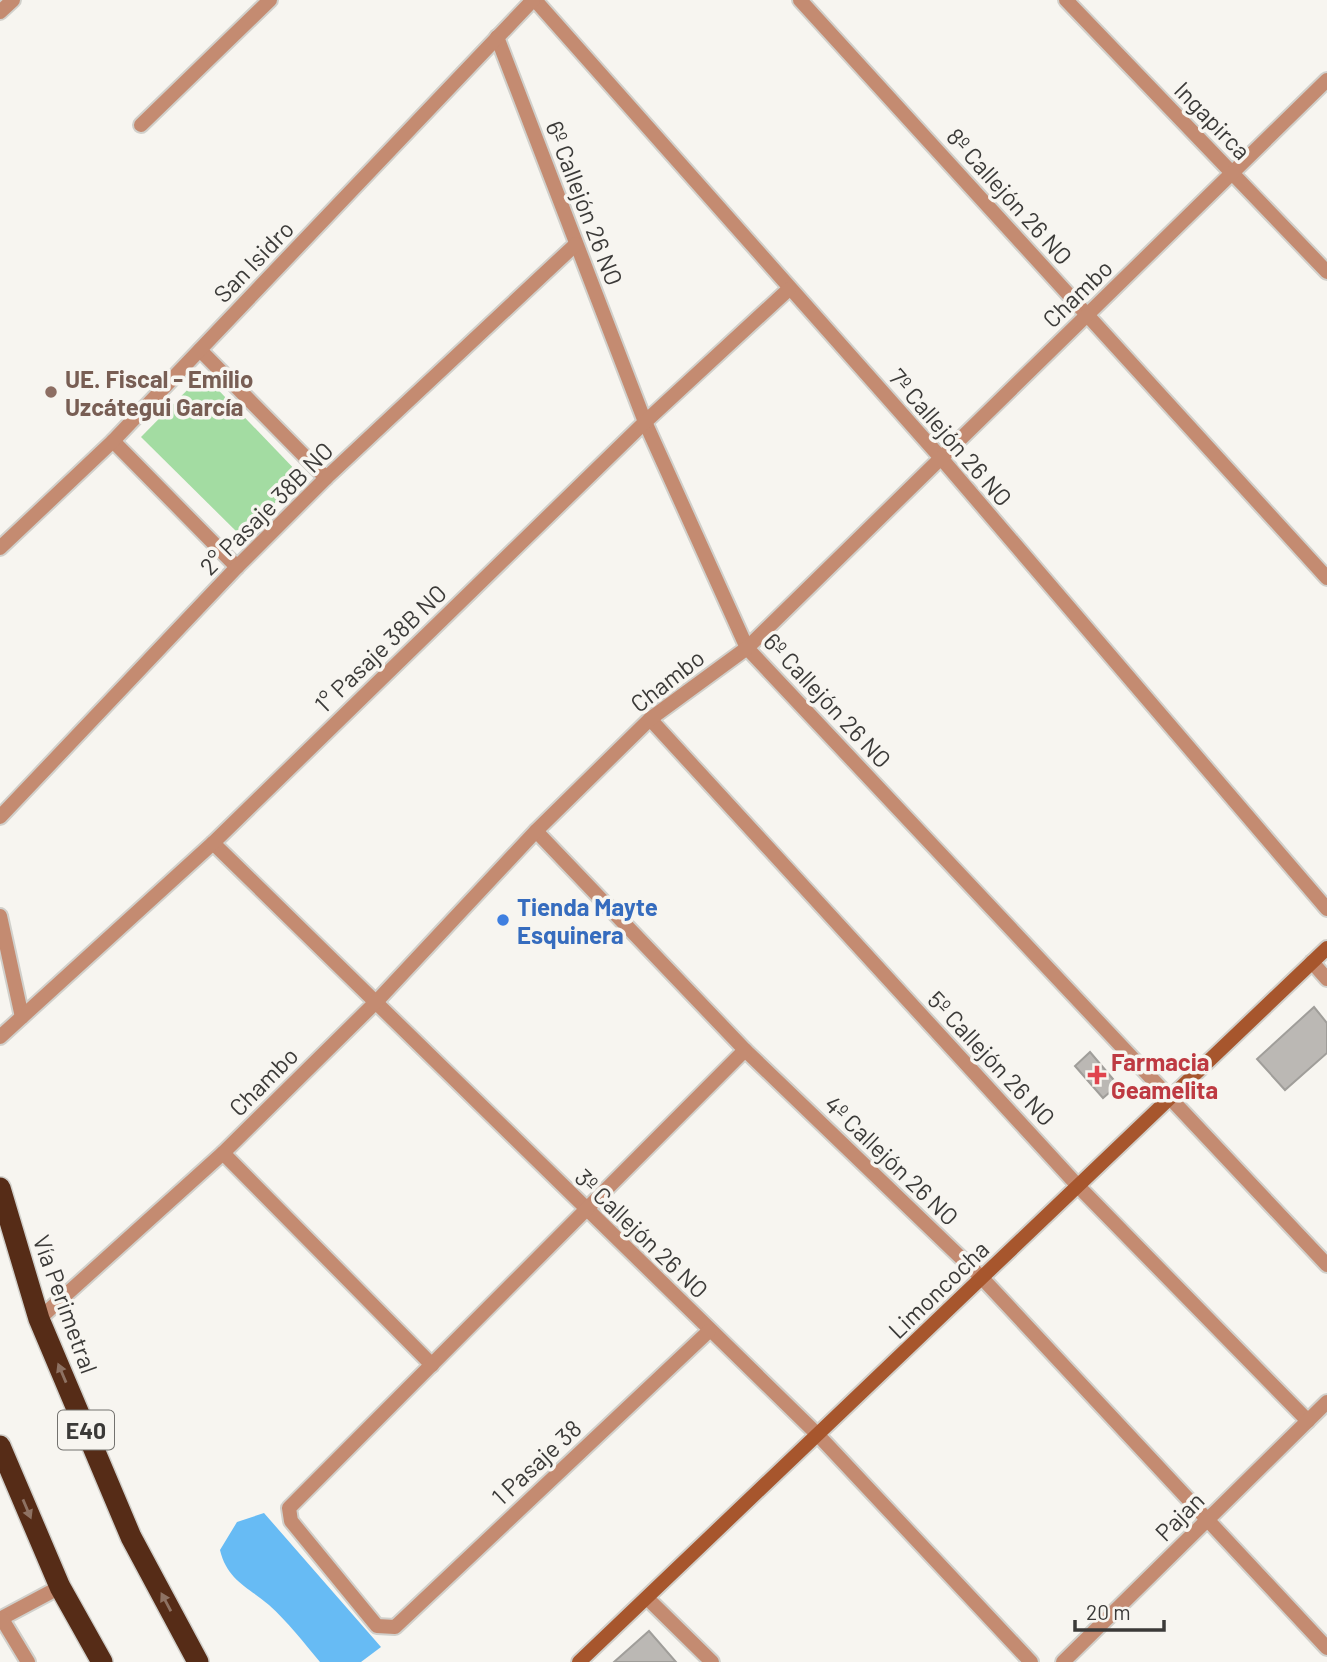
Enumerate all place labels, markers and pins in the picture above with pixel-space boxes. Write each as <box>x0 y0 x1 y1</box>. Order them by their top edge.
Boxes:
place label: UE. Fiscal - Emilio Uzcátegui García <box>65 364 253 421</box>
marker: UE. Fiscal - Emilio Uzcátegui García <box>43 384 59 400</box>
place label: Tienda Mayte Esquinera <box>517 892 658 949</box>
marker: Tienda Mayte Esquinera <box>495 912 511 928</box>
place label: Farmacia Geamelita <box>1111 1047 1218 1104</box>
marker: Farmacia Geamelita <box>1089 1067 1105 1083</box>

